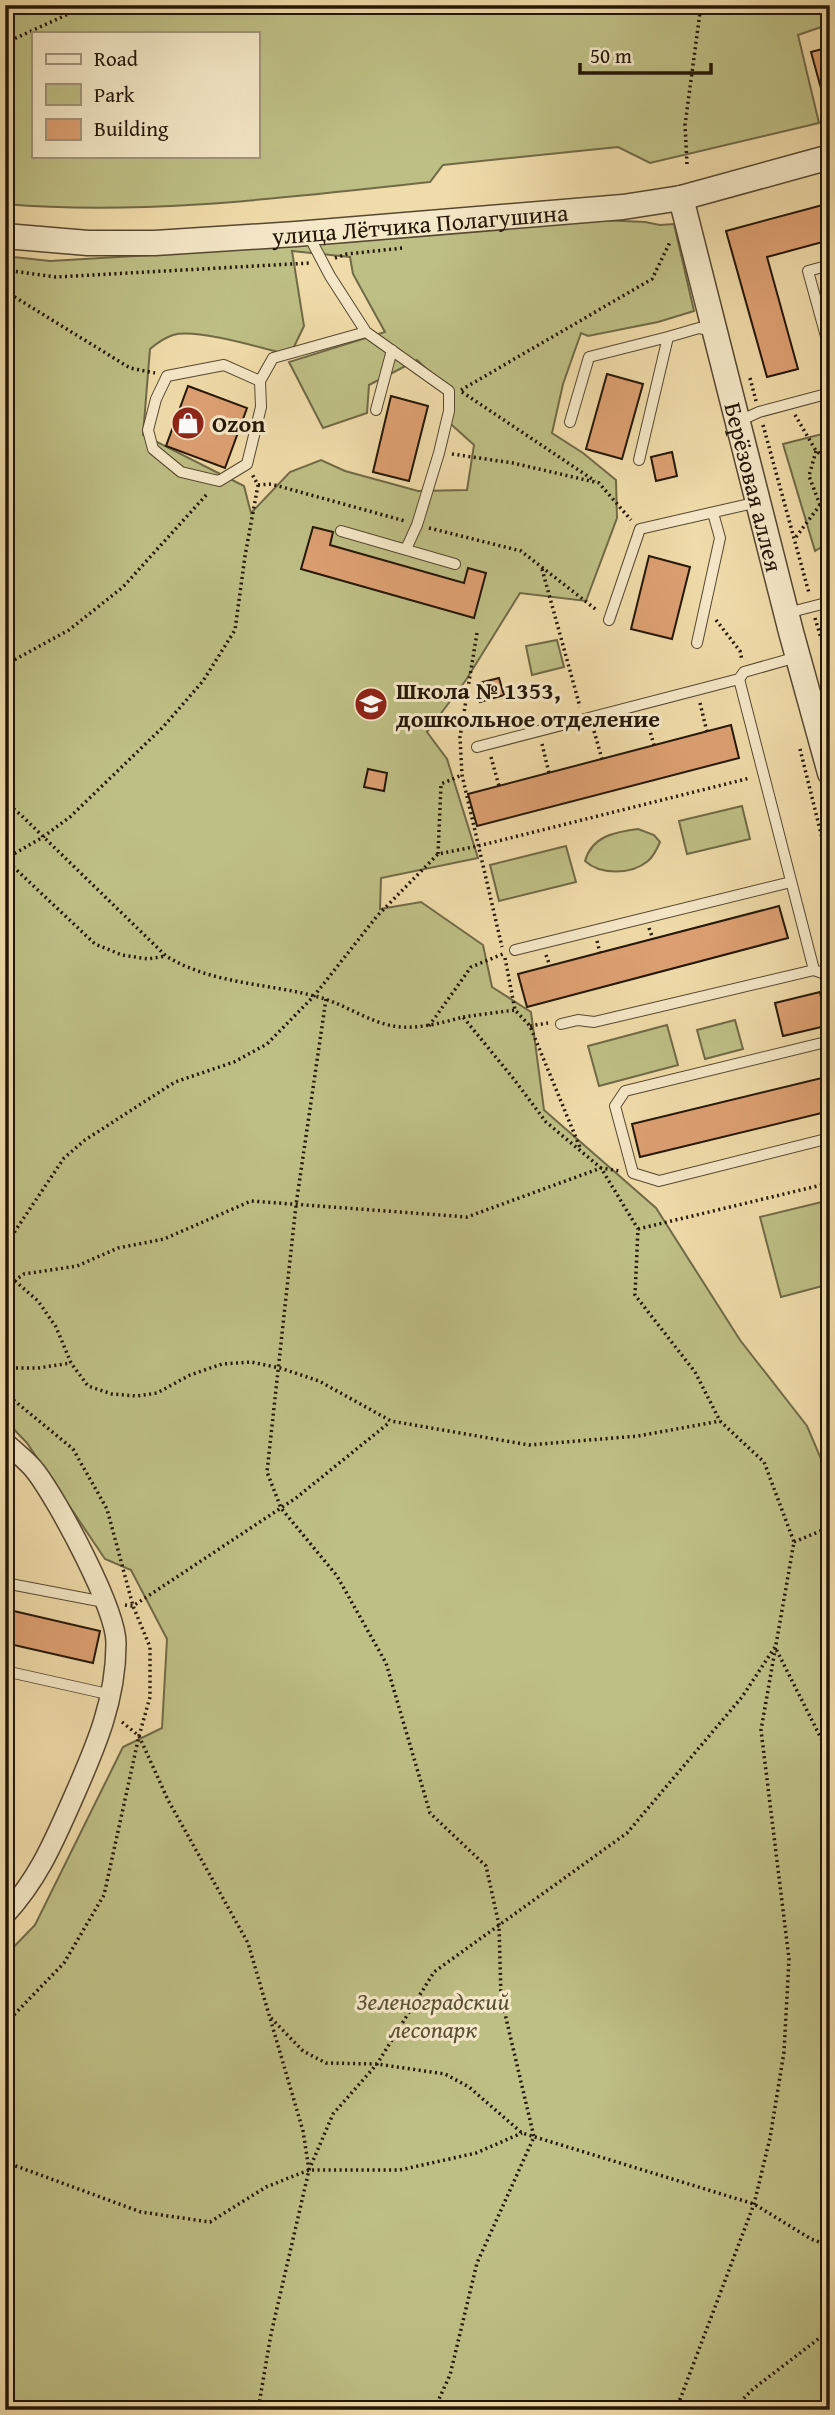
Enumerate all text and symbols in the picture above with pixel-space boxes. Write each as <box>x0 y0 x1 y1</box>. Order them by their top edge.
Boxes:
legend <box>32 32 259 158</box>
scale bar <box>580 32 711 76</box>
text: 50 m <box>590 40 632 71</box>
text: Road <box>94 43 139 74</box>
text: Park <box>94 79 135 110</box>
text: Building <box>94 113 169 144</box>
street label: улица Лётчика Полагушина <box>270 194 570 253</box>
street label: Берёзовая аллея <box>716 398 793 575</box>
shop icon: Ozon <box>169 404 207 442</box>
place label: Ozon <box>212 406 266 441</box>
place label: Школа № 1353, дошкольное отделение <box>396 673 660 736</box>
school or university icon: Школа № 1353, дошкольное отделение <box>352 685 390 723</box>
park label: Зеленоградский лесопарк <box>356 1984 510 2047</box>

